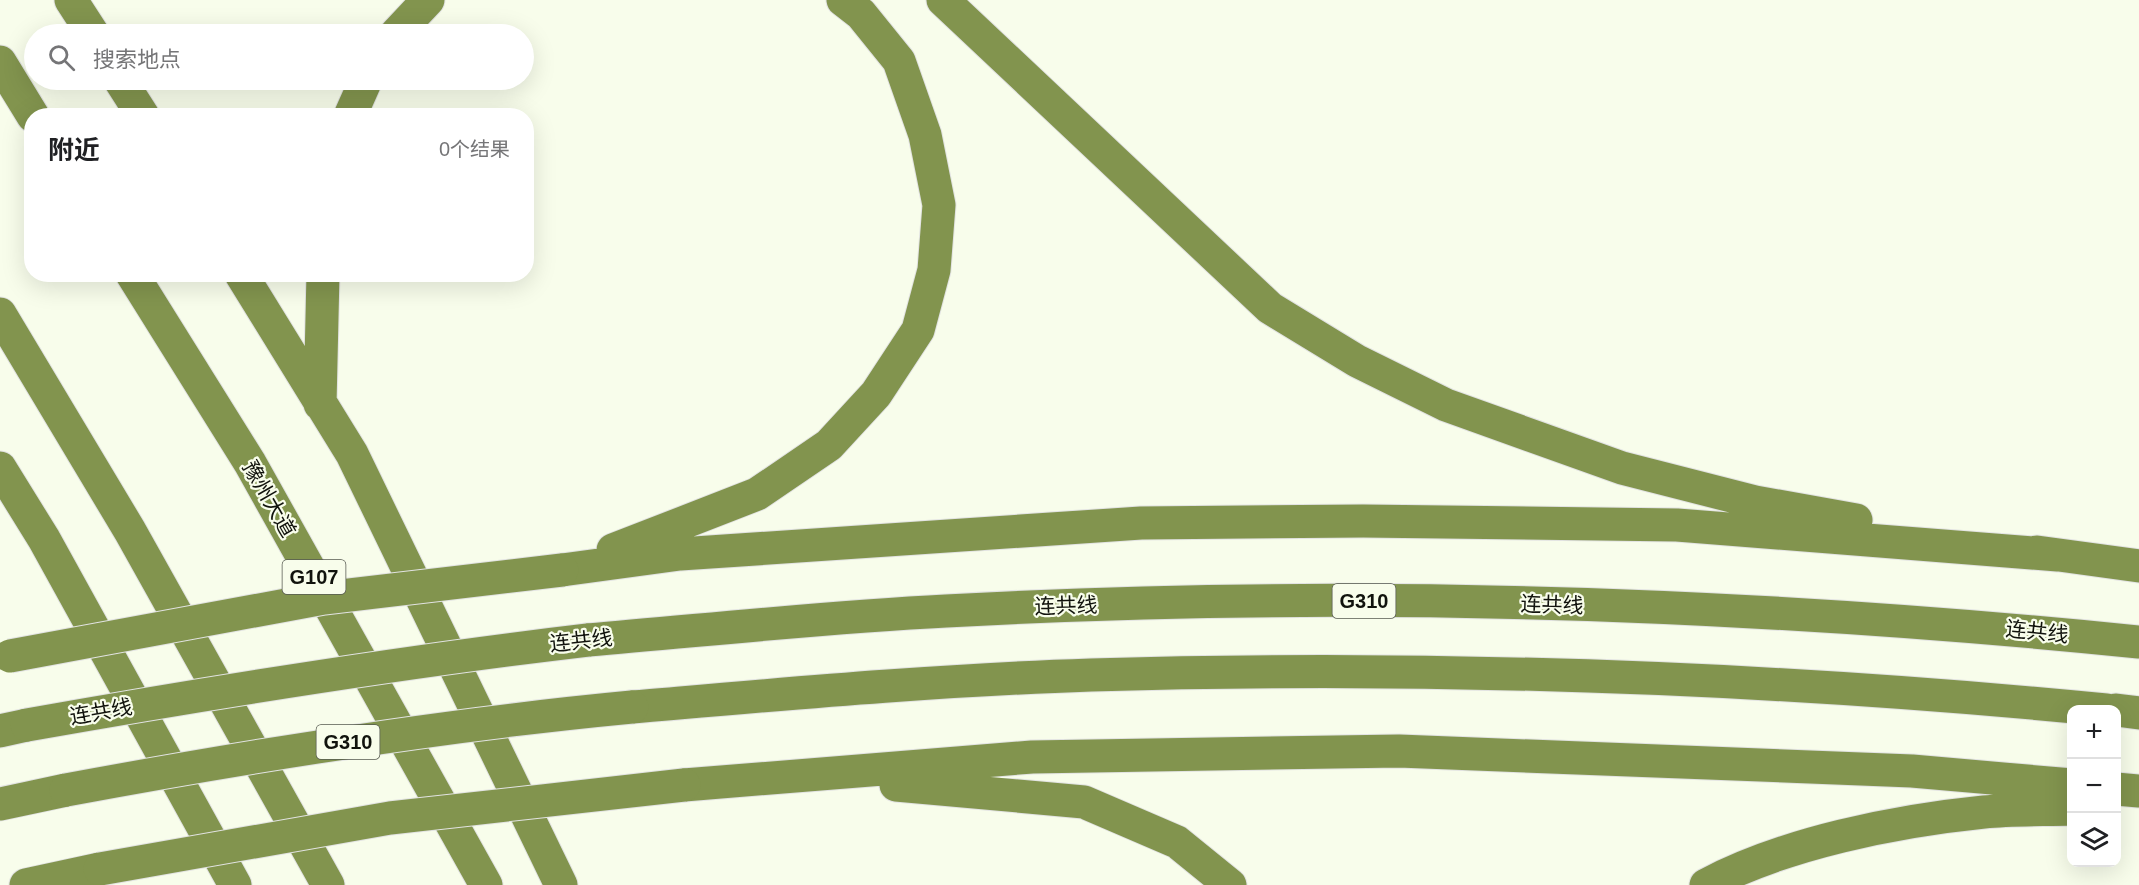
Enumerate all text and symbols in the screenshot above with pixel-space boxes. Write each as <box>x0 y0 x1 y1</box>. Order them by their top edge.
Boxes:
search box <box>24 24 534 90</box>
icon: search <box>45 41 78 74</box>
text: 搜索地点 <box>93 47 181 72</box>
text: 附近 <box>48 135 100 165</box>
text: 0个结果 <box>439 138 510 160</box>
street label: 豫州大道 <box>238 457 300 541</box>
road number: G107 <box>282 560 346 594</box>
road number: G310 <box>1332 584 1396 618</box>
street label: 连共线 <box>1520 592 1584 617</box>
street label: 连共线 <box>1034 593 1098 618</box>
street label: 连共线 <box>2005 617 2070 646</box>
street label: 连共线 <box>548 626 613 655</box>
street label: 连共线 <box>68 695 134 728</box>
map controls <box>2067 705 2121 867</box>
button: + <box>2067 705 2121 759</box>
road number: G310 <box>316 725 380 759</box>
button: − <box>2067 759 2121 813</box>
button: layers <box>2067 813 2121 867</box>

